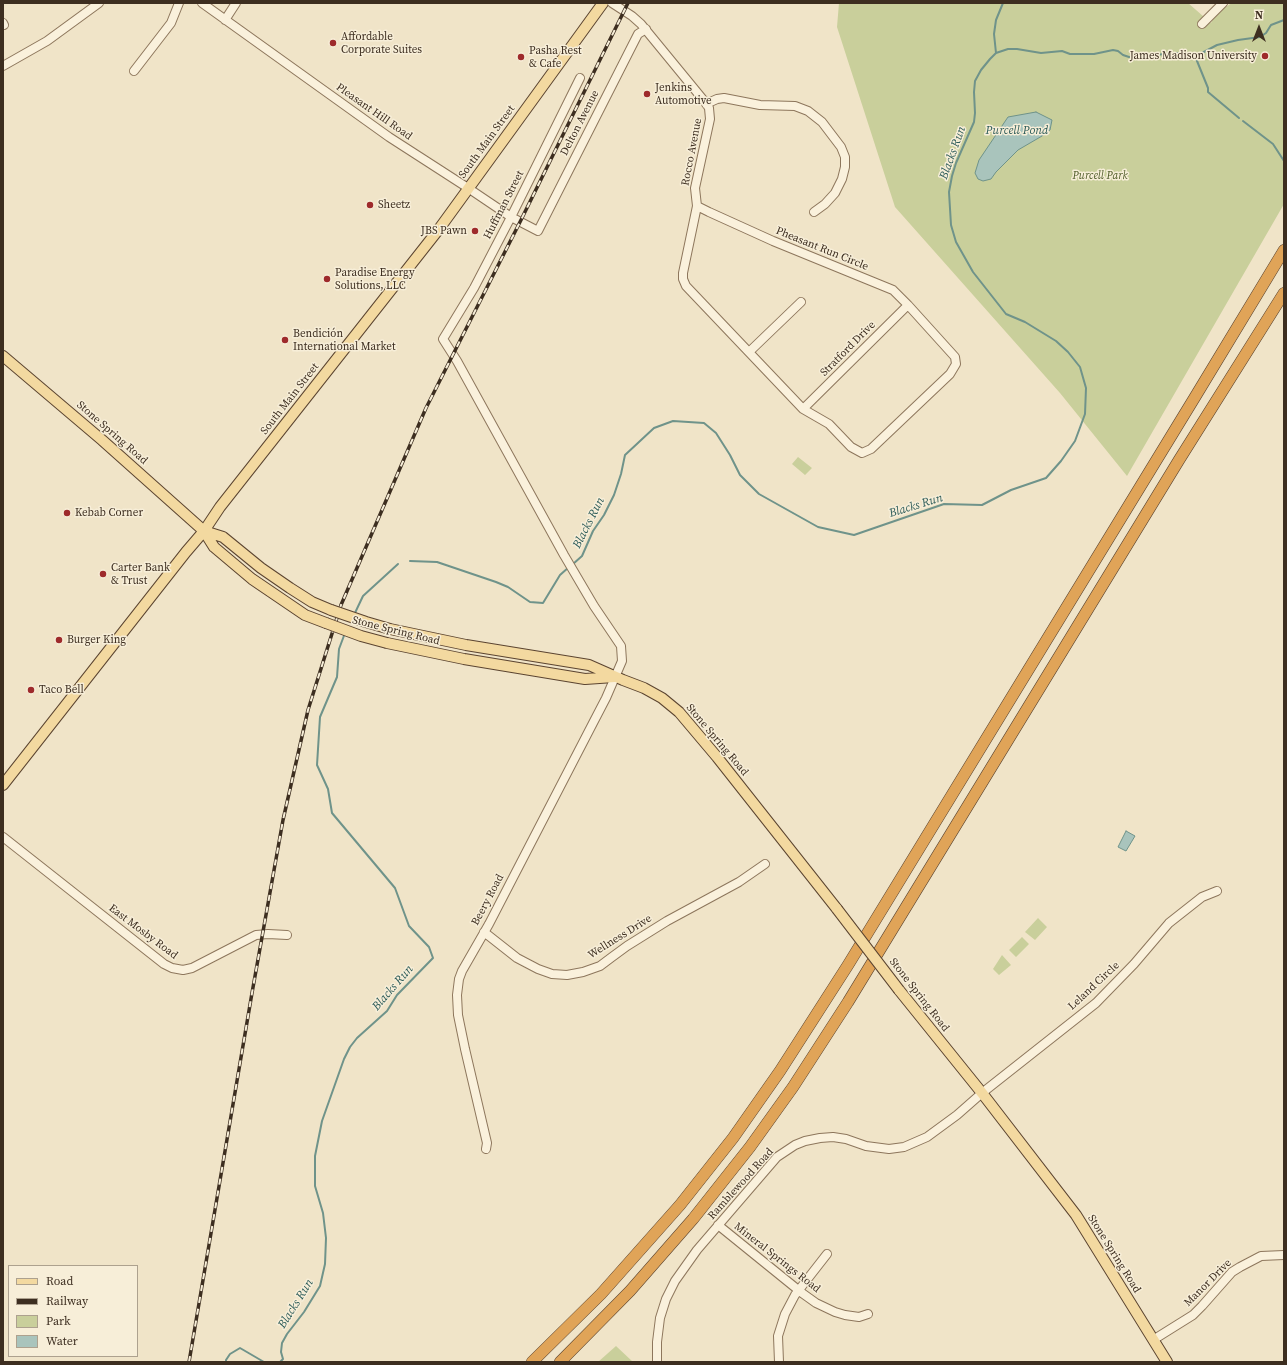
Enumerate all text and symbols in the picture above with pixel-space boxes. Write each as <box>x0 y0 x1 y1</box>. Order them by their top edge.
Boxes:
north arrow <box>1239 8 1279 48</box>
text: N <box>1255 8 1263 23</box>
place label: Affordable Corporate Suites <box>341 30 422 56</box>
marker: Affordable Corporate Suites <box>328 38 338 48</box>
place label: Pasha Rest & Cafe <box>529 44 582 70</box>
place label: James Madison University <box>1130 49 1257 63</box>
marker: James Madison University <box>1260 51 1270 61</box>
marker: Pasha Rest & Cafe <box>516 52 526 62</box>
street label: Pleasant Hill Road <box>333 81 415 143</box>
place label: Jenkins Automotive <box>655 81 712 107</box>
street label: Delton Avenue <box>558 88 602 158</box>
marker: Jenkins Automotive <box>642 89 652 99</box>
street label: South Main Street <box>456 103 518 181</box>
street label: Rocco Avenue <box>679 117 705 187</box>
water label: Purcell Pond <box>986 124 1048 138</box>
water label: Blacks Run <box>937 125 969 181</box>
street label: Huffman Street <box>481 168 527 242</box>
park label: Purcell Park <box>1072 169 1128 183</box>
place label: Sheetz <box>378 198 410 212</box>
marker: Sheetz <box>365 200 375 210</box>
place label: JBS Pawn <box>421 224 467 238</box>
street label: Pheasant Run Circle <box>774 224 870 274</box>
marker: JBS Pawn <box>470 226 480 236</box>
place label: Paradise Energy Solutions, LLC <box>335 266 415 292</box>
marker: Paradise Energy Solutions, LLC <box>322 274 332 284</box>
street label: Stratford Drive <box>818 319 878 379</box>
place label: Bendición International Market <box>293 327 396 353</box>
marker: Bendición International Market <box>280 335 290 345</box>
street label: South Main Street <box>258 361 322 437</box>
street label: Stone Spring Road <box>74 399 150 467</box>
water label: Blacks Run <box>887 491 945 521</box>
water label: Blacks Run <box>570 495 608 551</box>
place label: Kebab Corner <box>75 506 143 520</box>
marker: Kebab Corner <box>62 508 72 518</box>
place label: Carter Bank & Trust <box>111 561 170 587</box>
marker: Carter Bank & Trust <box>98 569 108 579</box>
street label: Stone Spring Road <box>351 614 441 648</box>
place label: Burger King <box>67 633 126 647</box>
marker: Burger King <box>54 635 64 645</box>
place label: Taco Bell <box>39 683 84 697</box>
marker: Taco Bell <box>26 685 36 695</box>
street label: Stone Spring Road <box>683 701 751 779</box>
street label: Beery Road <box>469 872 507 928</box>
street label: East Mosby Road <box>106 902 180 962</box>
street label: Wellness Drive <box>586 912 654 962</box>
street label: Stone Spring Road <box>886 956 952 1034</box>
street label: Leland Circle <box>1066 959 1122 1013</box>
water label: Blacks Run <box>369 962 417 1014</box>
street label: Ramblewood Road <box>705 1146 777 1222</box>
street label: Stone Spring Road <box>1085 1212 1143 1296</box>
street label: Mineral Springs Road <box>731 1220 823 1296</box>
street label: Manor Drive <box>1182 1257 1234 1309</box>
legend <box>8 1265 138 1357</box>
text: Road <box>46 1273 73 1289</box>
water label: Blacks Run <box>275 1277 317 1331</box>
text: Railway <box>46 1293 88 1309</box>
text: Park <box>46 1313 71 1329</box>
text: Water <box>46 1333 78 1349</box>

